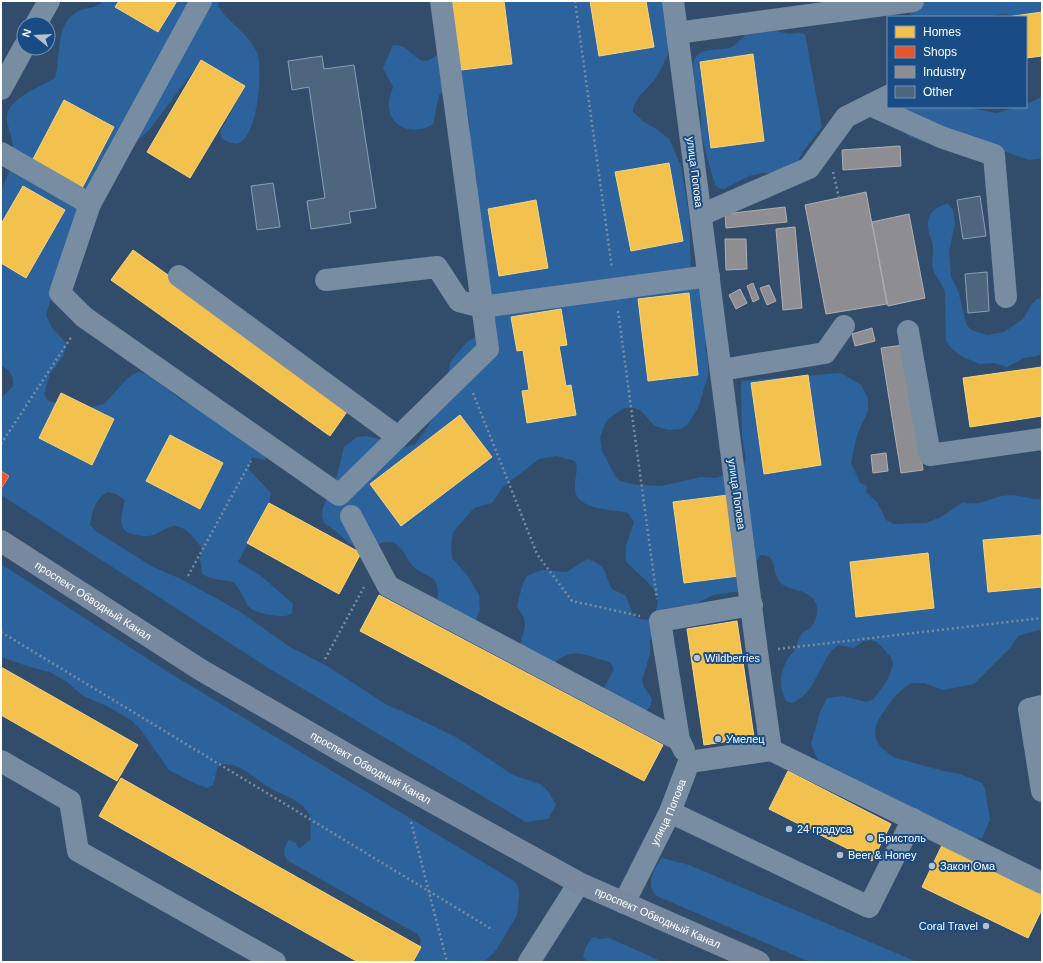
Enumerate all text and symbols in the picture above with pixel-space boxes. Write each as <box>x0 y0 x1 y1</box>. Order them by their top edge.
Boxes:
north arrow <box>16 16 56 56</box>
legend <box>887 16 1027 108</box>
text: Homes <box>923 25 961 39</box>
text: N <box>20 27 33 39</box>
text: Shops <box>923 45 957 59</box>
text: Industry <box>923 65 966 79</box>
text: Other <box>923 85 953 99</box>
street label: улица Попова <box>685 136 705 209</box>
street label: улица Попова <box>726 458 748 531</box>
street label: проспект Обводный Канал <box>33 559 154 643</box>
place label: Wildberries <box>705 652 761 664</box>
marker: Wildberries <box>692 653 702 663</box>
street label: проспект Обводный Канал <box>309 729 433 806</box>
place label: Умелец <box>726 733 765 745</box>
marker: Умелец <box>713 734 723 744</box>
street label: улица Попова <box>648 777 688 847</box>
place label: 24 градуса <box>797 823 853 835</box>
marker: 24 градуса <box>784 824 794 834</box>
place label: Бристоль <box>878 832 926 844</box>
marker: Бристоль <box>865 833 875 843</box>
place label: Beer & Honey <box>848 849 917 861</box>
marker: Beer & Honey <box>835 850 845 860</box>
place label: Закон Ома <box>940 860 996 872</box>
marker: Закон Ома <box>927 861 937 871</box>
street label: проспект Обводный Канал <box>593 885 723 950</box>
place label: Coral Travel <box>919 920 978 932</box>
marker: Coral Travel <box>981 921 991 931</box>

